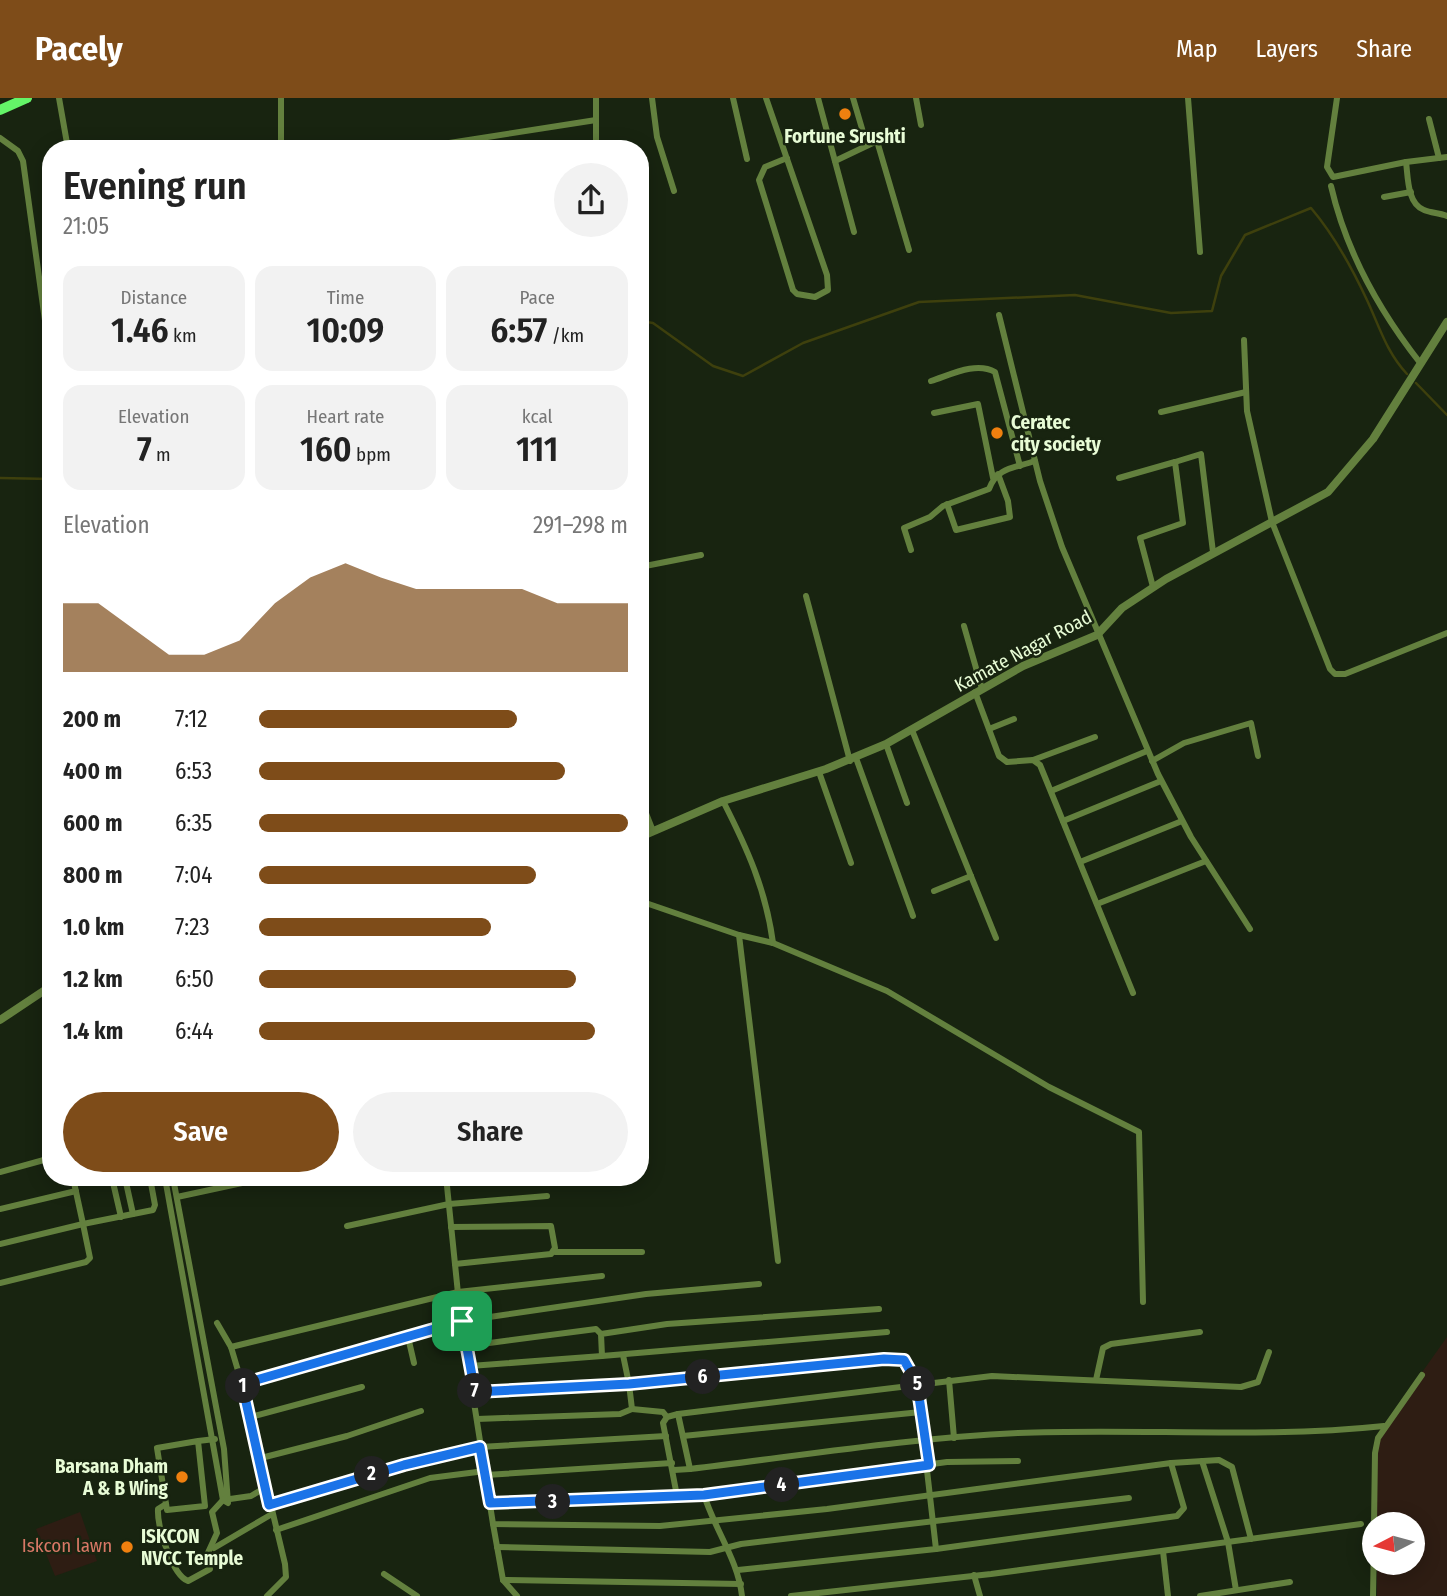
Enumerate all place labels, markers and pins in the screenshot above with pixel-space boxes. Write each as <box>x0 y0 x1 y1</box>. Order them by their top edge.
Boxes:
marker: Fortune Srushti <box>837 106 853 122</box>
place label: Fortune Srushti <box>784 125 906 148</box>
place label: Ceratec city society <box>1011 411 1102 456</box>
marker: Ceratec city society <box>989 425 1005 441</box>
pin <box>432 1291 492 1351</box>
pin: 6 <box>686 1360 720 1394</box>
pin: 5 <box>900 1366 936 1402</box>
pin: 1 <box>226 1368 260 1404</box>
pin: 7 <box>458 1374 492 1408</box>
place label: Barsana Dham A & B Wing <box>55 1455 169 1500</box>
pin: 2 <box>354 1456 390 1492</box>
pin: 4 <box>764 1468 800 1502</box>
marker: Barsana Dham A & B Wing <box>174 1469 190 1485</box>
pin: 3 <box>536 1484 570 1520</box>
place label: ISKCON NVCC Temple <box>141 1525 244 1570</box>
marker: ISKCON NVCC Temple <box>119 1539 135 1555</box>

